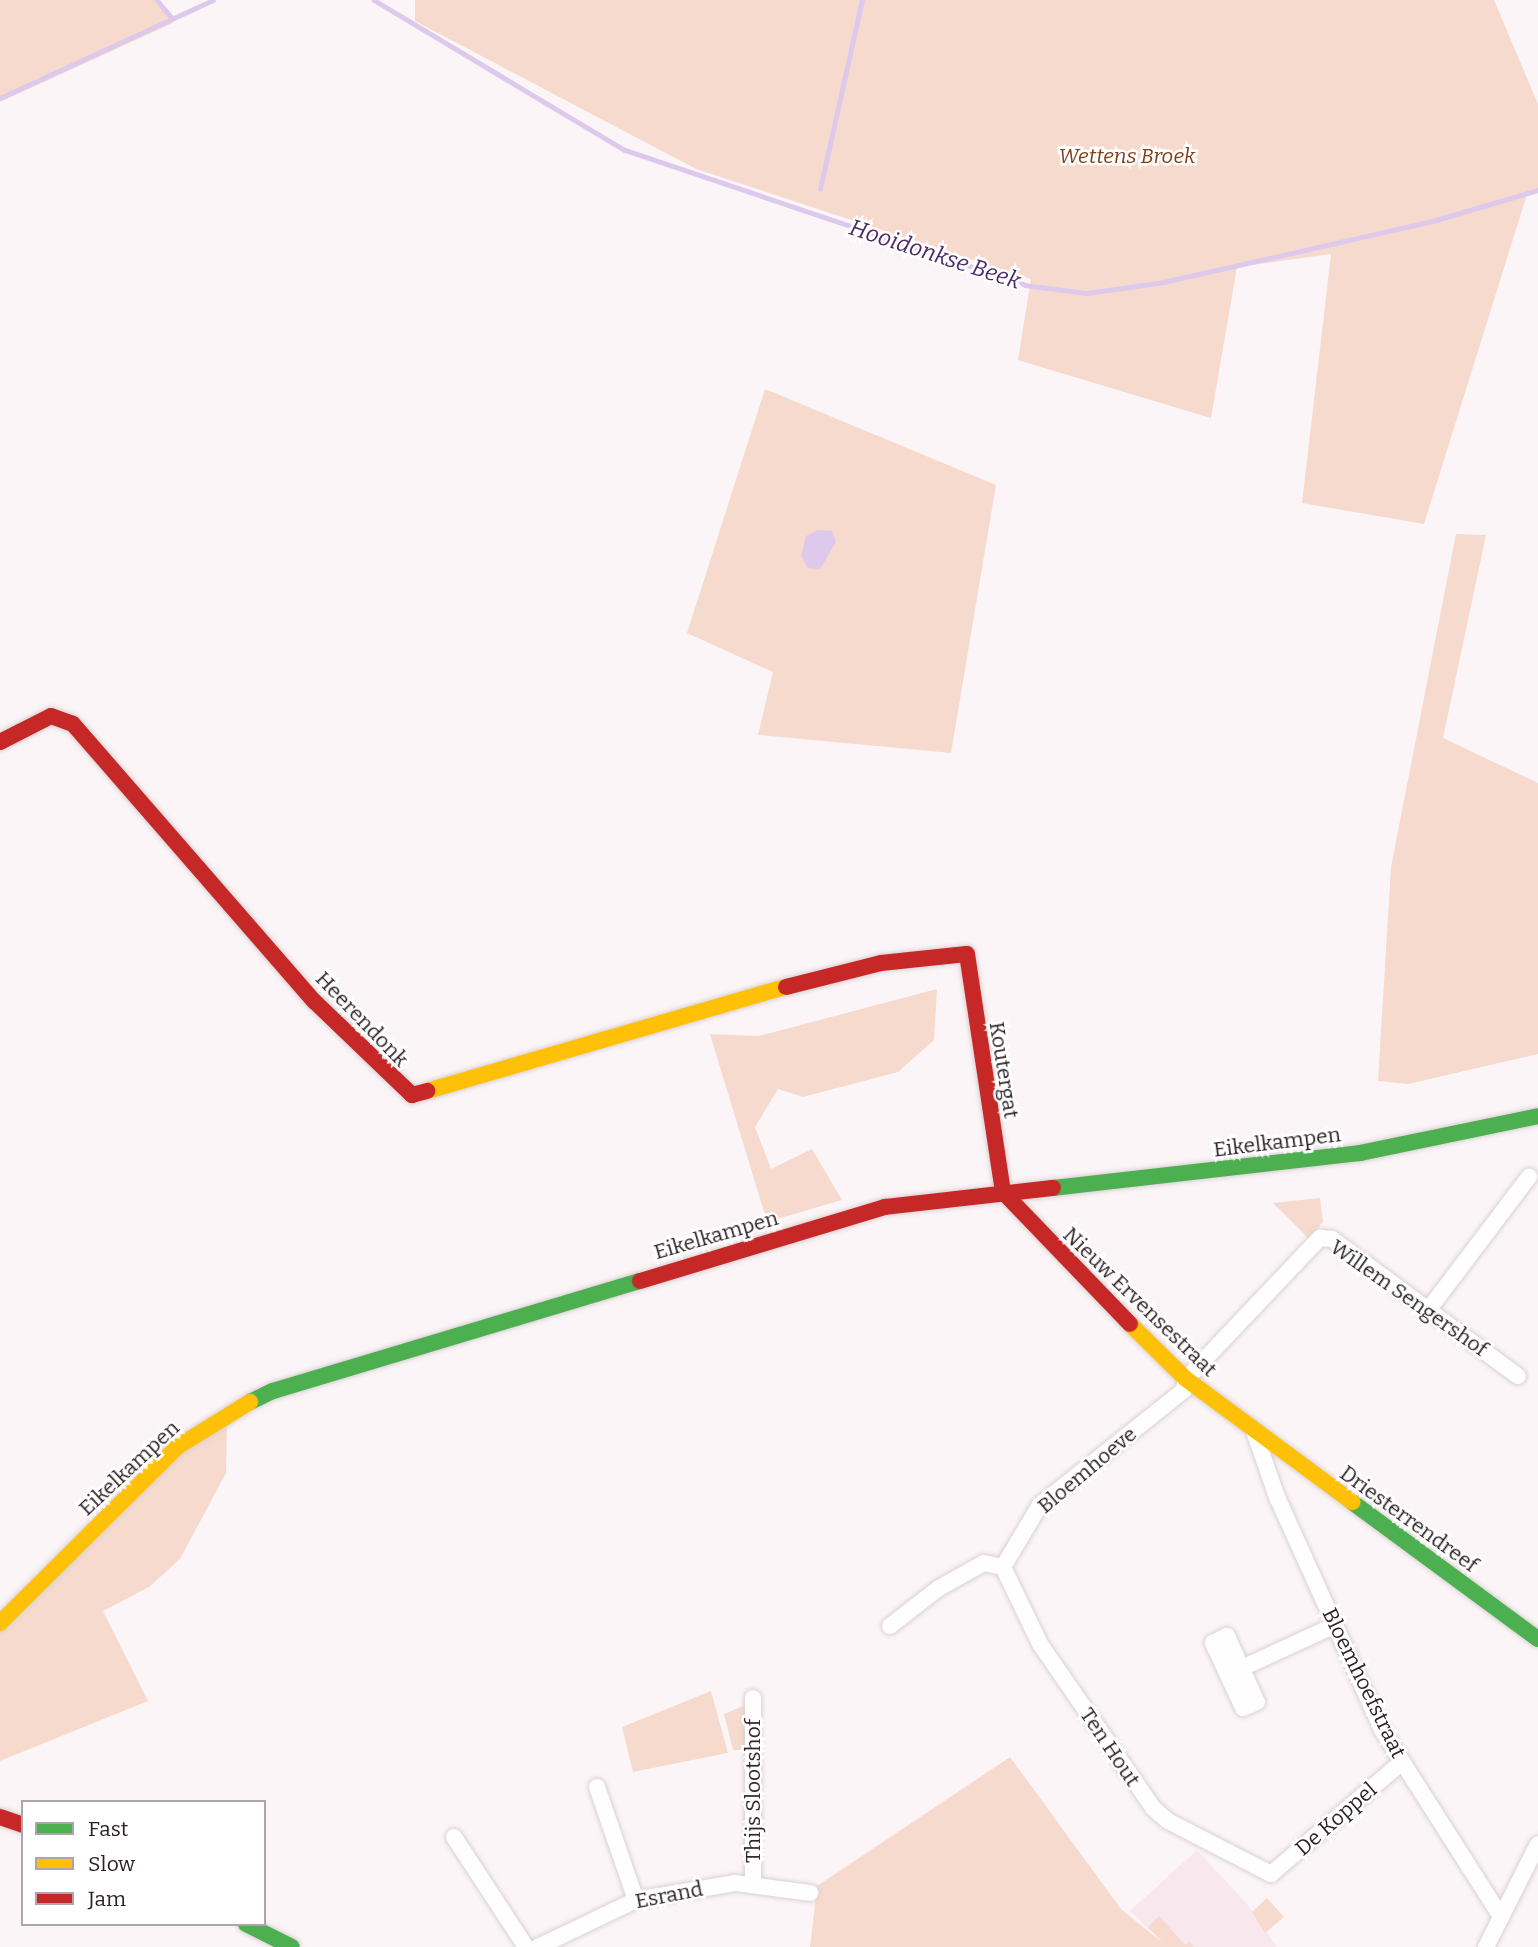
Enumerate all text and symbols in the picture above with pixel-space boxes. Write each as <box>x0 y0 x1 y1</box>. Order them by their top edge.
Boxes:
park label: Wettens Broek <box>1059 143 1195 169</box>
water label: Hooidonkse Beek <box>846 213 1024 295</box>
street label: Heerendonk <box>310 966 414 1072</box>
street label: Koutergat <box>984 1020 1024 1120</box>
street label: Eikelkampen <box>1212 1122 1342 1162</box>
street label: Eikelkampen <box>651 1205 781 1265</box>
street label: Nieuw Ervensestraat <box>1058 1222 1222 1382</box>
street label: Willem Sengershof <box>1326 1234 1492 1362</box>
street label: Eikelkampen <box>74 1415 184 1521</box>
street label: Bloemhoeve <box>1032 1421 1142 1519</box>
street label: Driesterrendreef <box>1335 1460 1483 1578</box>
street label: Bloemhoefstraat <box>1317 1604 1411 1762</box>
street label: Ten Hout <box>1075 1703 1145 1791</box>
street label: Thijs Slootshof <box>740 1719 766 1863</box>
street label: De Koppel <box>1290 1777 1382 1861</box>
legend <box>21 1800 266 1926</box>
text: Fast <box>88 1816 128 1842</box>
text: Slow <box>88 1851 135 1877</box>
street label: Esrand <box>633 1876 705 1914</box>
text: Jam <box>88 1886 126 1912</box>

